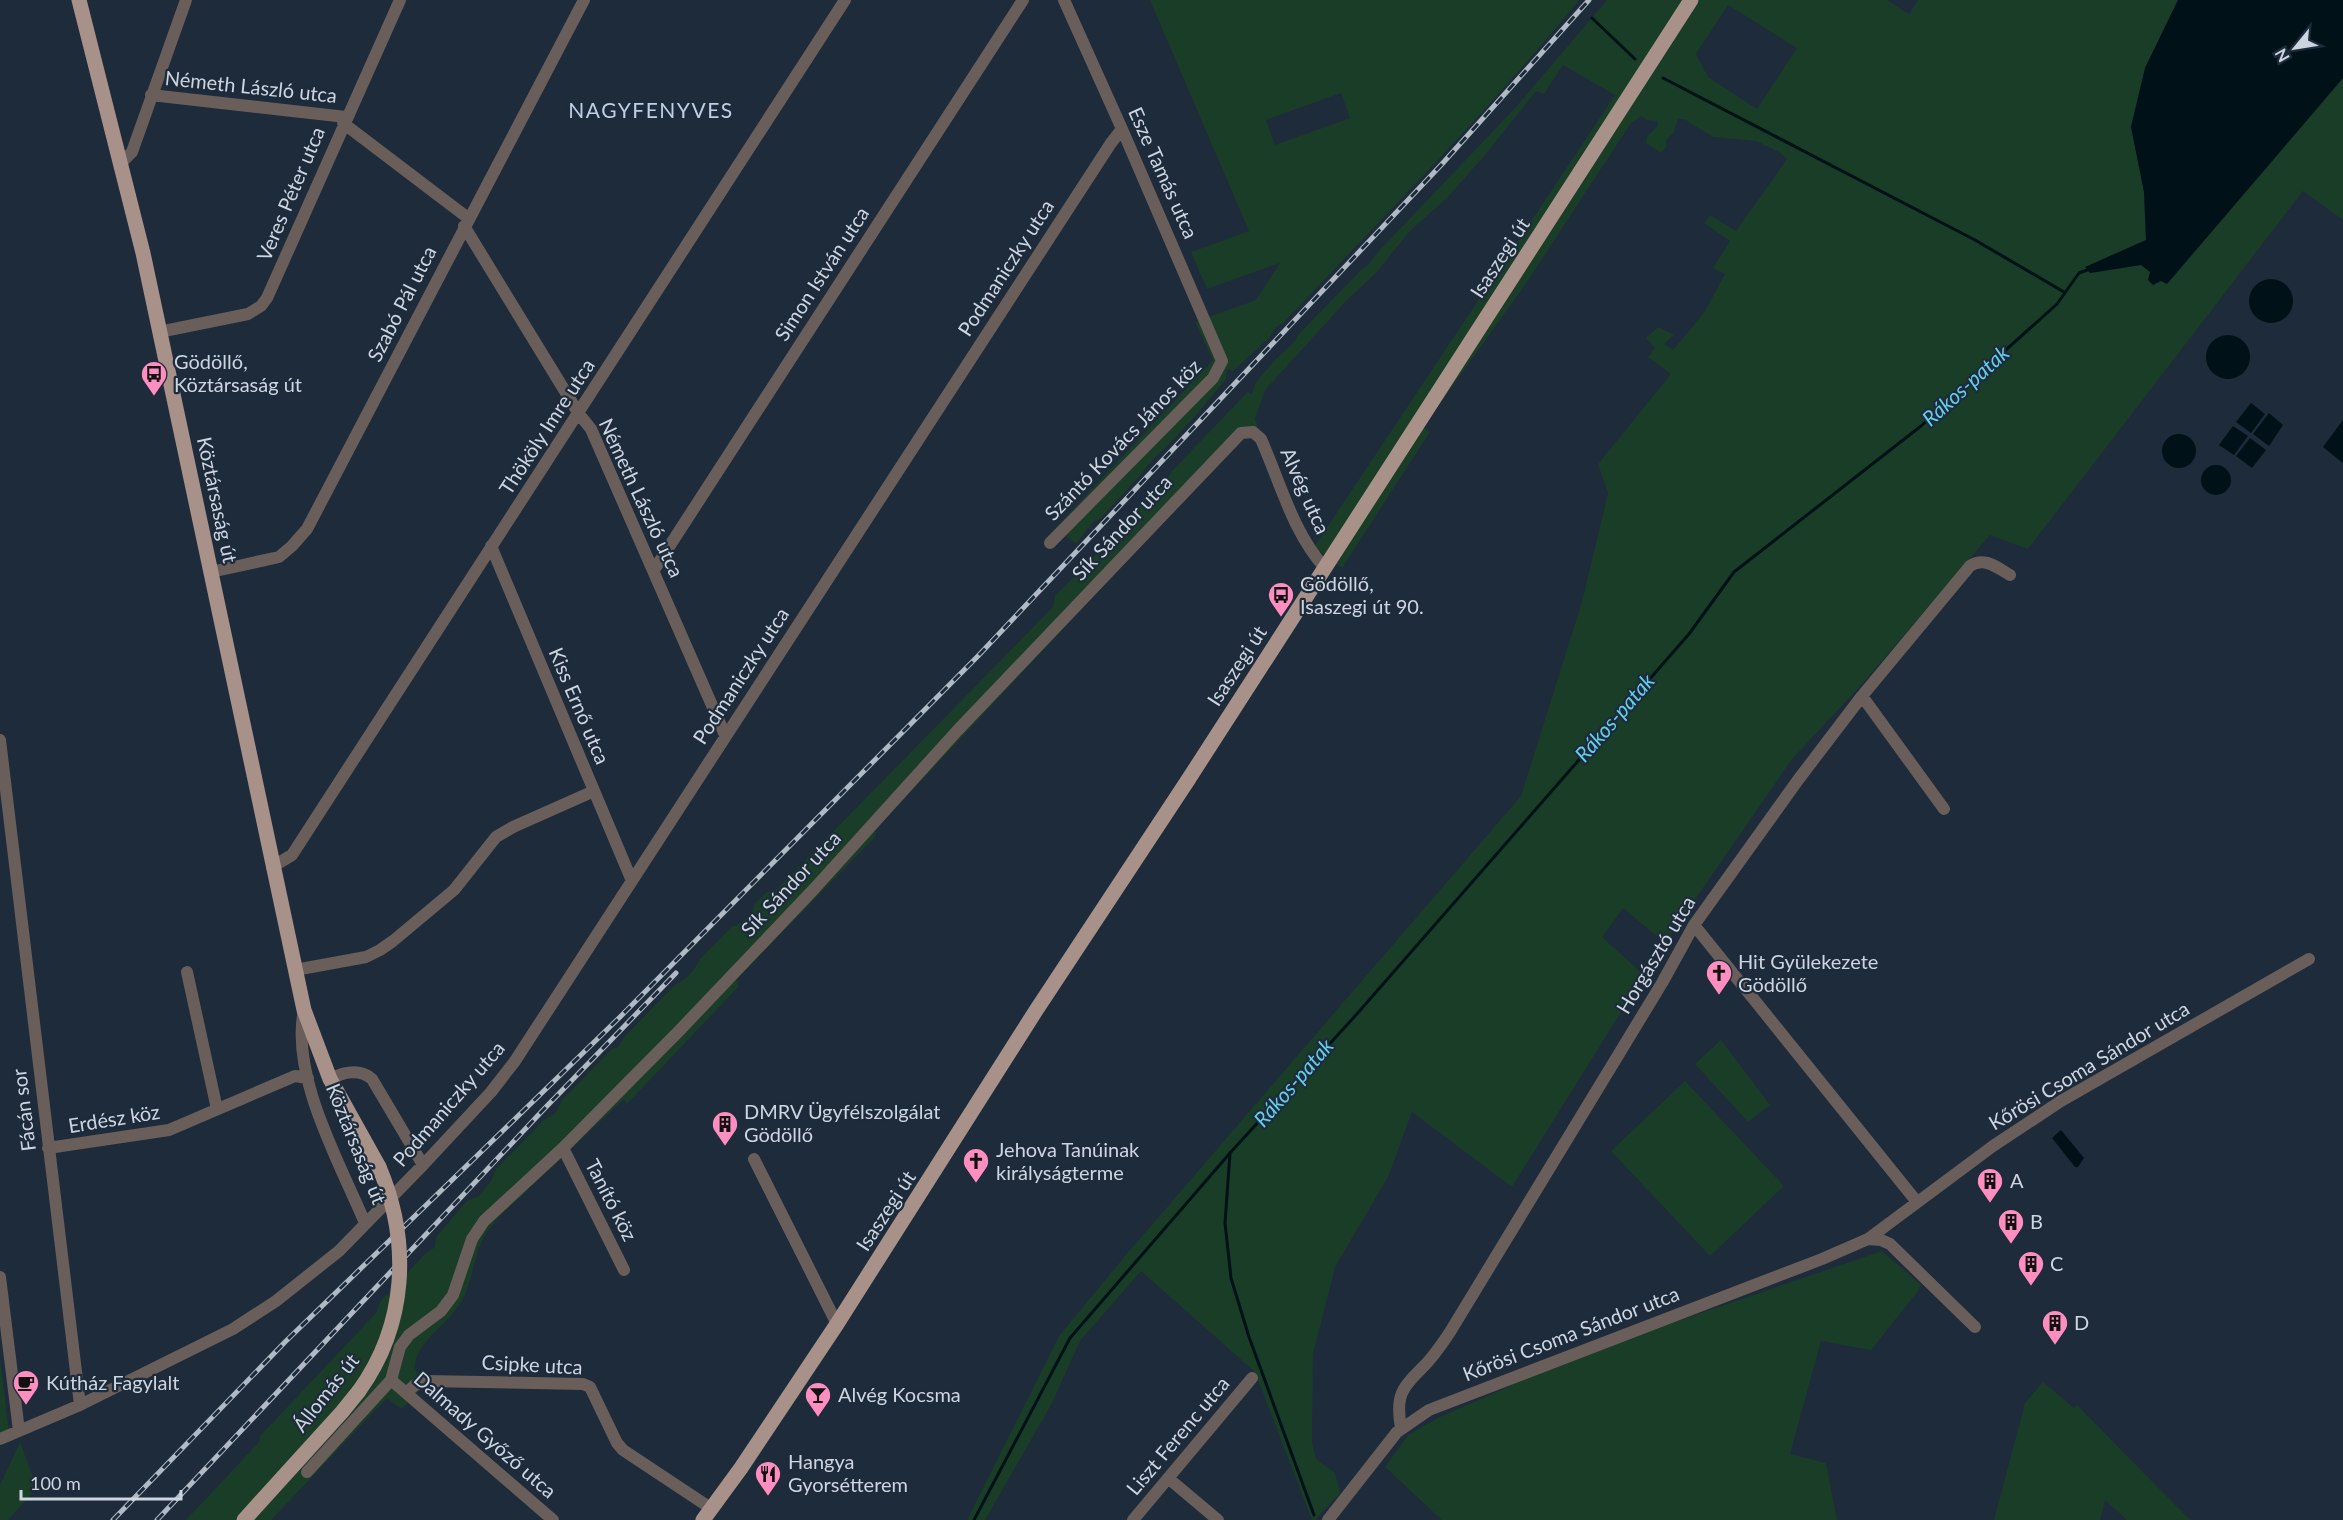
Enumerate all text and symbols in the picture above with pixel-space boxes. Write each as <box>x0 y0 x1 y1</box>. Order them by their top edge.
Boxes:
north arrow <box>2265 18 2325 78</box>
text: N <box>2270 46 2293 66</box>
street label: Németh László utca <box>164 65 338 107</box>
district label: NAGYFENYVES <box>568 97 734 122</box>
street label: Esze Tamás utca <box>1124 103 1204 242</box>
street label: Veres Péter utca <box>251 123 329 264</box>
street label: Podmaniczky utca <box>952 195 1058 340</box>
street label: Simon István utca <box>769 202 873 345</box>
street label: Isaszegi út <box>1464 213 1534 302</box>
street label: Szabó Pál utca <box>362 242 440 365</box>
water label: Rákos-patak <box>1916 339 2014 430</box>
place label: Gödöllő, Köztársaság út <box>174 349 302 396</box>
street label: Thököly Imre utca <box>493 354 599 499</box>
street label: Szántó Kovács János köz <box>1039 354 1205 525</box>
bus stop icon: Gödöllő, Köztársaság út <box>139 359 169 397</box>
street label: Németh László utca <box>595 414 689 581</box>
street label: Köztársaság út <box>193 435 243 565</box>
street label: Alvég utca <box>1276 444 1336 538</box>
street label: Sík Sándor utca <box>1066 470 1176 585</box>
place label: Gödöllő, Isaszegi út 90. <box>1300 571 1424 618</box>
bus stop icon: Gödöllő, Isaszegi út 90. <box>1266 580 1296 618</box>
street label: Podmaniczky utca <box>687 603 793 748</box>
street label: Isaszegi út <box>1201 621 1271 710</box>
street label: Kiss Ernő utca <box>545 644 615 768</box>
water label: Rákos-patak <box>1569 667 1660 766</box>
street label: Sík Sándor utca <box>735 826 845 941</box>
street label: Horgásztó utca <box>1611 891 1700 1018</box>
place label: Hit Gyülekezete Gödöllő <box>1738 949 1878 996</box>
church icon: Hit Gyülekezete Gödöllő <box>1704 958 1734 996</box>
street label: Kőrösi Csoma Sándor utca <box>1984 996 2193 1135</box>
water label: Rákos-patak <box>1248 1032 1339 1131</box>
street label: Podmaniczky utca <box>387 1036 509 1171</box>
street label: Fácán sor <box>6 1067 40 1153</box>
street label: Köztársaság út <box>322 1080 392 1207</box>
street label: Erdész köz <box>66 1099 161 1137</box>
place label: DMRV Ügyfélszolgálat Gödöllő <box>744 1099 940 1146</box>
building icon: DMRV Ügyfélszolgálat Gödöllő <box>710 1109 740 1147</box>
place label: Jehova Tanúinak királyságterme <box>996 1137 1140 1184</box>
church icon: Jehova Tanúinak királyságterme <box>961 1146 991 1184</box>
street label: Tanító köz <box>581 1155 643 1245</box>
street label: Isaszegi út <box>850 1166 920 1255</box>
building icon: A <box>1975 1166 2005 1204</box>
place label: A <box>2010 1168 2024 1192</box>
building icon: B <box>1996 1207 2026 1245</box>
place label: B <box>2030 1209 2043 1233</box>
building icon: C <box>2016 1249 2046 1287</box>
place label: C <box>2050 1251 2063 1275</box>
street label: Kőrösi Csoma Sándor utca <box>1459 1281 1682 1385</box>
building icon: D <box>2040 1308 2070 1346</box>
place label: D <box>2074 1310 2089 1334</box>
street label: Állomás út <box>287 1348 363 1436</box>
street label: Csipke utca <box>481 1349 583 1379</box>
street label: Dalmady Győző utca <box>410 1366 562 1503</box>
cafe icon: Kútház Fagylalt <box>11 1368 41 1406</box>
place label: Kútház Fagylalt <box>46 1370 179 1394</box>
street label: Liszt Ferenc utca <box>1121 1371 1234 1499</box>
bar icon: Alvég Kocsma <box>803 1380 833 1418</box>
place label: Alvég Kocsma <box>838 1382 961 1406</box>
place label: Hangya Gyorsétterem <box>788 1449 908 1496</box>
restaurant icon: Hangya Gyorsétterem <box>753 1459 783 1497</box>
scale bar <box>21 1463 182 1501</box>
text: 100 m <box>30 1472 81 1494</box>

